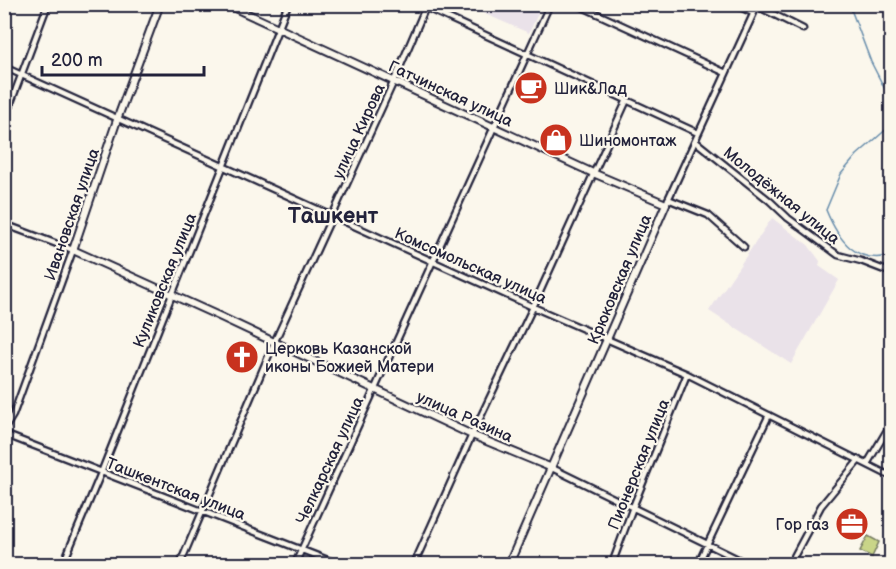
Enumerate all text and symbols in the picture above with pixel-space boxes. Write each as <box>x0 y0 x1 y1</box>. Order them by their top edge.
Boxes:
scale bar <box>42 39 204 77</box>
text: 200 m <box>51 50 103 71</box>
street label: Гатчинская улица <box>385 57 516 132</box>
cafe icon: Шик&Лад <box>513 70 549 106</box>
street label: улица Кирова <box>329 80 390 182</box>
place label: Шик&Лад <box>554 80 627 99</box>
shop icon: Шиномонтаж <box>538 122 574 158</box>
place label: Шиномонтаж <box>579 132 677 151</box>
street label: Молодёжная улица <box>719 143 843 249</box>
street label: Ивановская улица <box>41 145 104 283</box>
district label: Ташкент <box>288 203 379 230</box>
street label: Куликовская улица <box>130 210 201 351</box>
street label: Крюковская улица <box>584 211 657 347</box>
street label: Комсомольская улица <box>392 224 550 309</box>
church icon: Церковь Казанской иконы Божией Матери <box>224 339 260 375</box>
place label: Церковь Казанской иконы Божией Матери <box>265 340 434 377</box>
street label: улица Разина <box>413 388 516 447</box>
street label: Челкарская улица <box>293 393 368 527</box>
street label: Пионерская улица <box>604 396 674 533</box>
street label: Ташкентская улица <box>103 454 248 525</box>
office icon: Гор газ <box>834 506 870 542</box>
place label: Гор газ <box>775 516 829 535</box>

